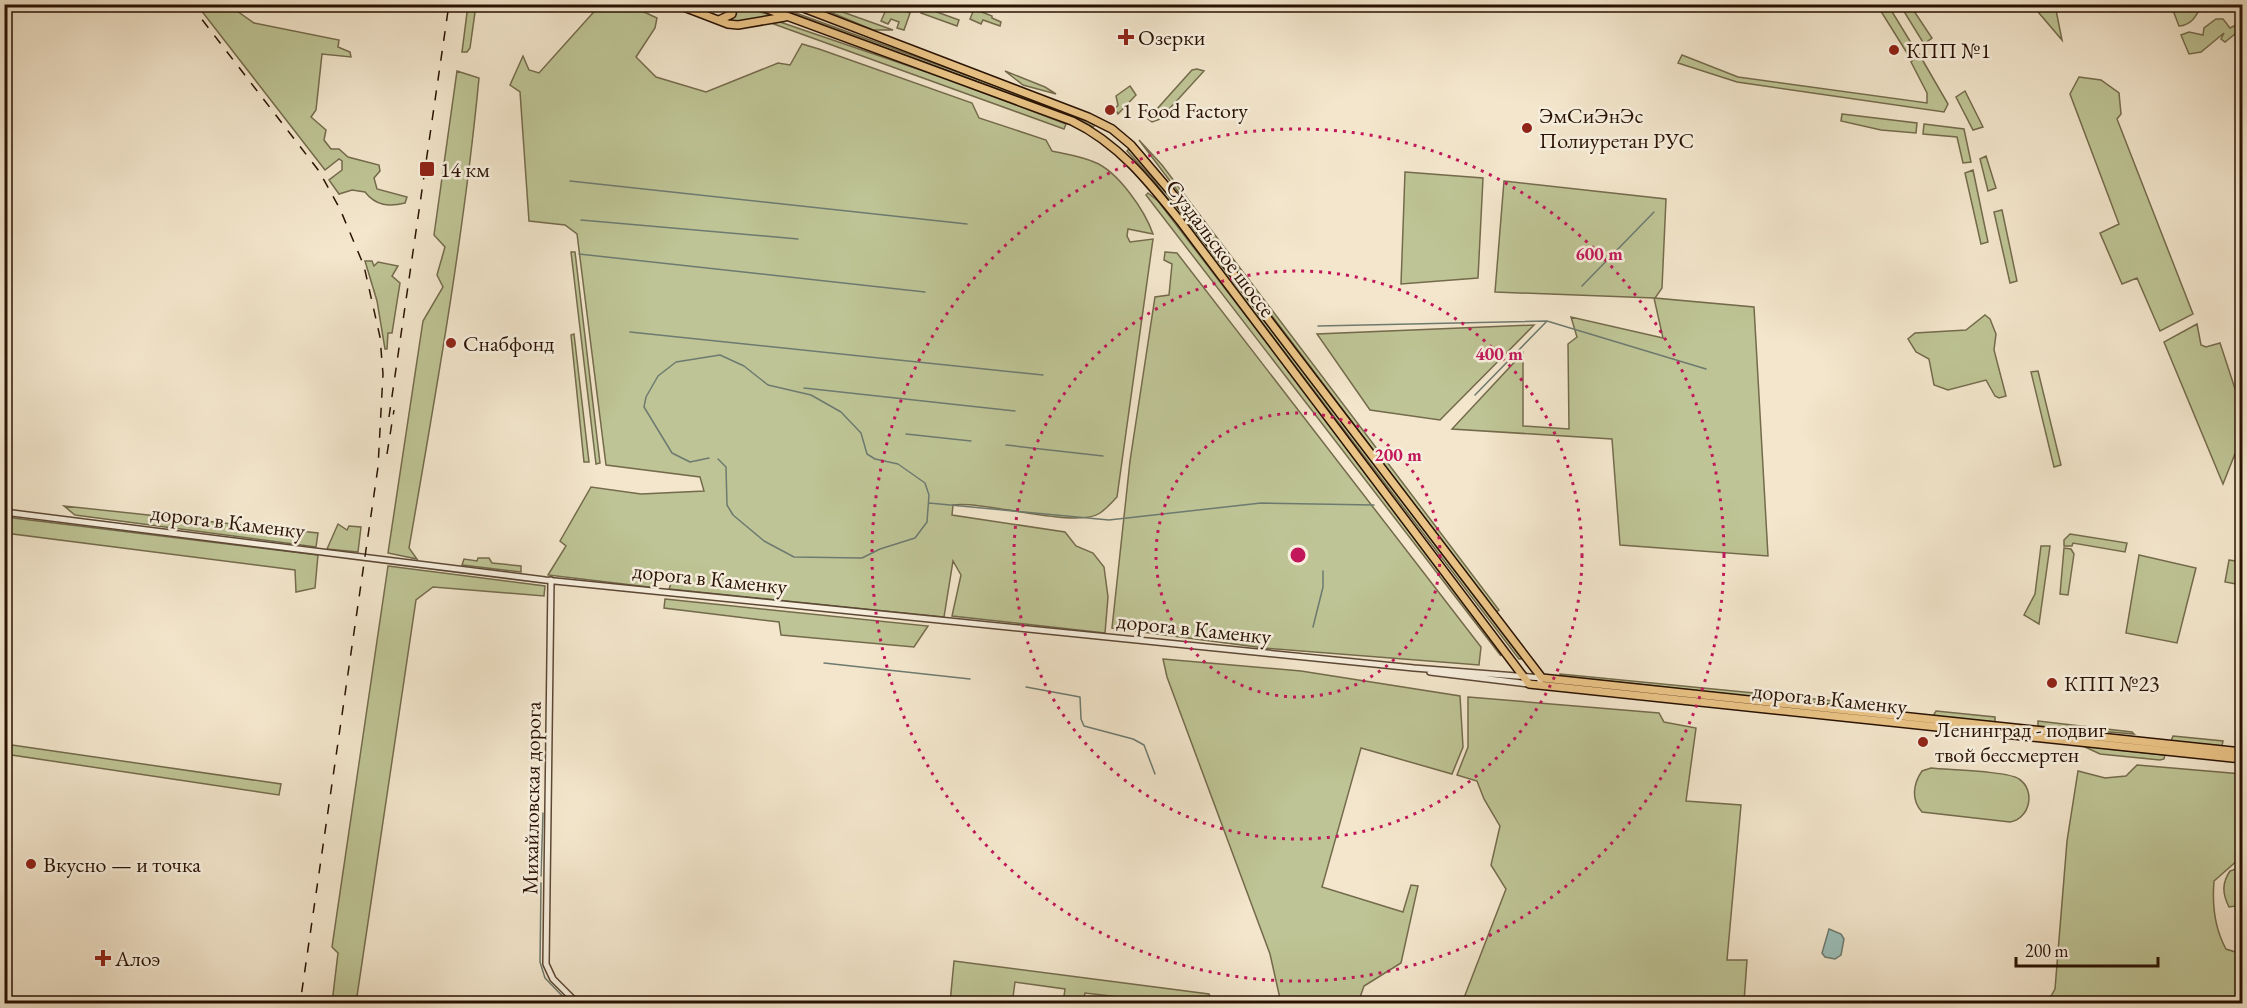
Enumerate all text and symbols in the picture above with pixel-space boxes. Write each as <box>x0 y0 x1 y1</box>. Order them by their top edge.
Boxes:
place label: Озерки <box>1138 23 1206 52</box>
marker: Озерки <box>1119 30 1133 44</box>
place label: КПП №1 <box>1906 36 1991 65</box>
marker: КПП №1 <box>1887 43 1901 57</box>
place label: 1 Food Factory <box>1122 96 1248 125</box>
place label: ЭмСиЭнЭс Полиуретан РУС <box>1539 101 1694 155</box>
marker: 1 Food Factory <box>1103 103 1117 117</box>
marker: ЭмСиЭнЭс Полиуретан РУС <box>1520 121 1534 135</box>
place label: 14 км <box>440 155 490 184</box>
marker: 14 км <box>418 160 436 178</box>
street label: Суздальское шоссе <box>1159 173 1282 323</box>
text: 600 m <box>1575 242 1623 265</box>
place label: Снабфонд <box>463 329 554 358</box>
marker: Снабфонд <box>444 336 458 350</box>
text: 400 m <box>1475 342 1523 365</box>
text: 200 m <box>1374 443 1422 466</box>
street label: дорога в Каменку <box>149 498 307 545</box>
centre of rings <box>1288 545 1308 565</box>
street label: дорога в Каменку <box>631 556 789 601</box>
street label: дорога в Каменку <box>1115 606 1273 651</box>
place label: КПП №23 <box>2064 669 2160 698</box>
street label: дорога в Каменку <box>1751 676 1909 721</box>
marker: КПП №23 <box>2045 676 2059 690</box>
street label: Михайловская дорога <box>515 701 548 895</box>
place label: Ленинград - подвиг твой бессмертен <box>1935 715 2107 769</box>
marker: Ленинград - подвиг твой бессмертен <box>1916 735 1930 749</box>
place label: Вкусно — и точка <box>43 850 201 879</box>
marker: Вкусно — и точка <box>24 857 38 871</box>
scale bar <box>2016 930 2158 968</box>
text: 200 m <box>2025 939 2069 962</box>
place label: Алоэ <box>114 944 160 973</box>
marker: Алоэ <box>96 951 110 965</box>

